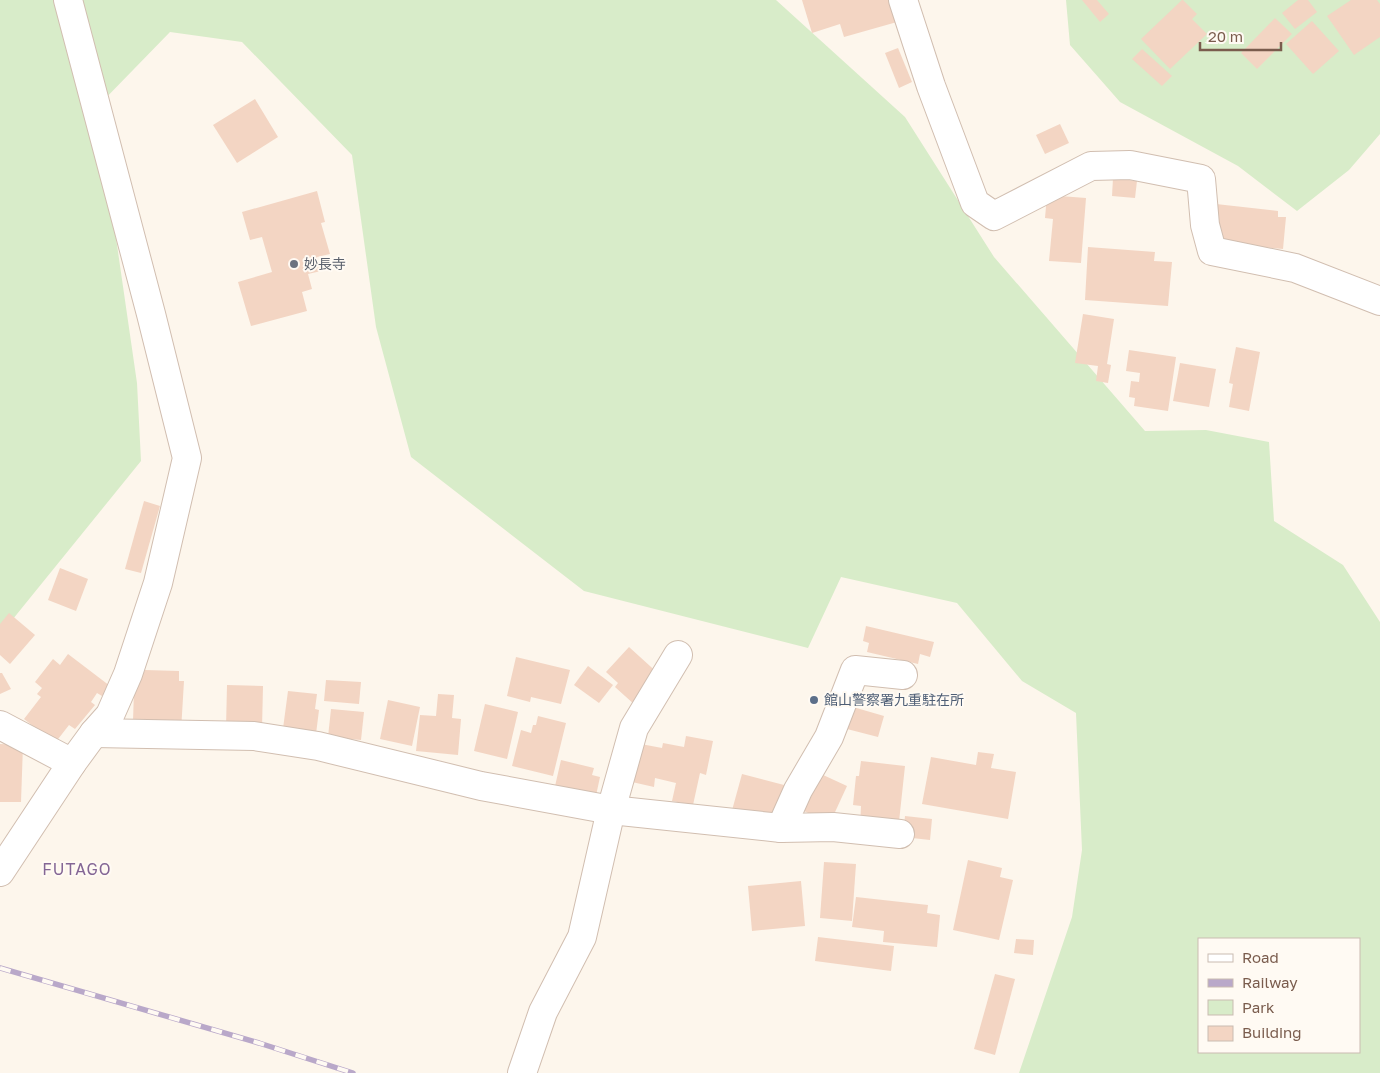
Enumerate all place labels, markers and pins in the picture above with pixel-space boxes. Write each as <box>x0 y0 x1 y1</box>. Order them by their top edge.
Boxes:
place label: 妙長寺 <box>304 255 346 272</box>
marker: 妙長寺 <box>288 258 300 270</box>
place label: 館山警察署九重駐在所 <box>824 691 964 708</box>
marker: 館山警察署九重駐在所 <box>808 694 820 706</box>

